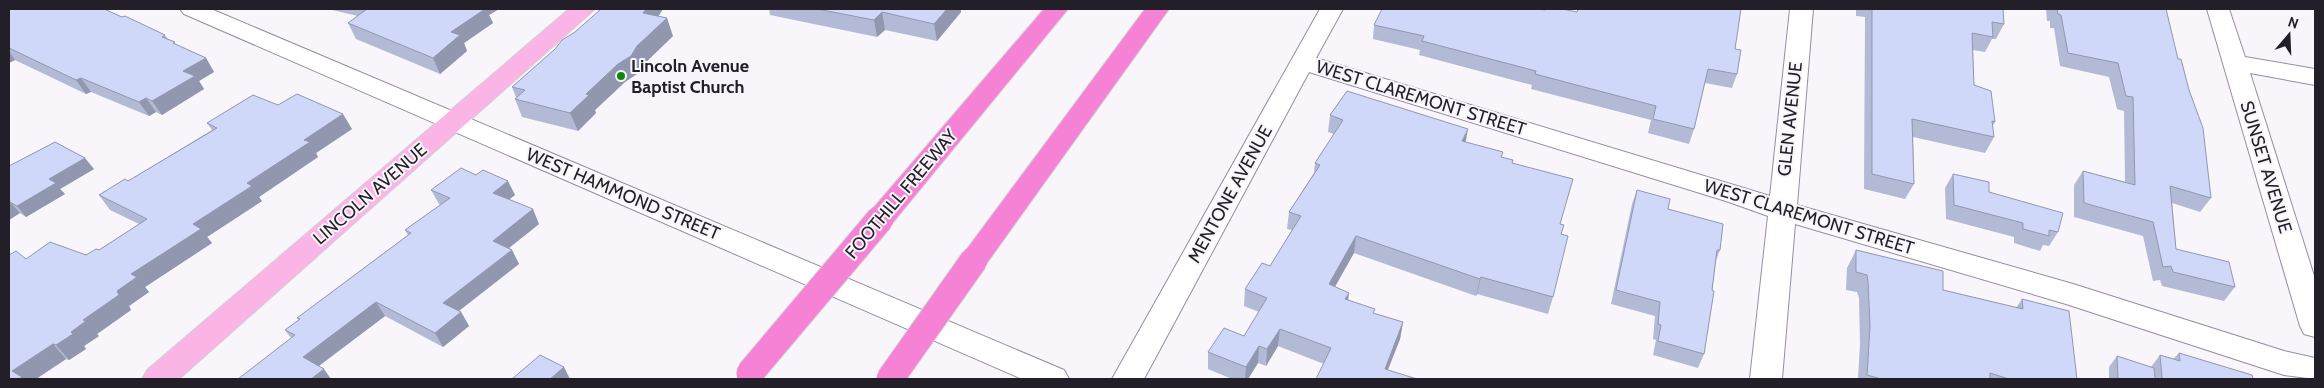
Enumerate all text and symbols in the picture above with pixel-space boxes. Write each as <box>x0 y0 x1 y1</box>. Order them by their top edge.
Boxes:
north arrow <box>2264 10 2314 60</box>
text: N <box>2286 13 2301 33</box>
place label: Lincoln Avenue Baptist Church <box>631 55 749 98</box>
street label: WEST CLAREMONT STREET <box>1313 56 1529 141</box>
street label: GLEN AVENUE <box>1773 61 1807 177</box>
marker: Lincoln Avenue Baptist Church <box>615 70 627 82</box>
street label: SUNSET AVENUE <box>2235 98 2297 236</box>
street label: MENTONE AVENUE <box>1183 121 1277 267</box>
street label: FOOTHILL FREEWAY <box>840 124 962 263</box>
street label: LINCOLN AVENUE <box>309 139 431 249</box>
street label: WEST HAMMOND STREET <box>523 143 724 245</box>
street label: WEST CLAREMONT STREET <box>1701 175 1917 260</box>

